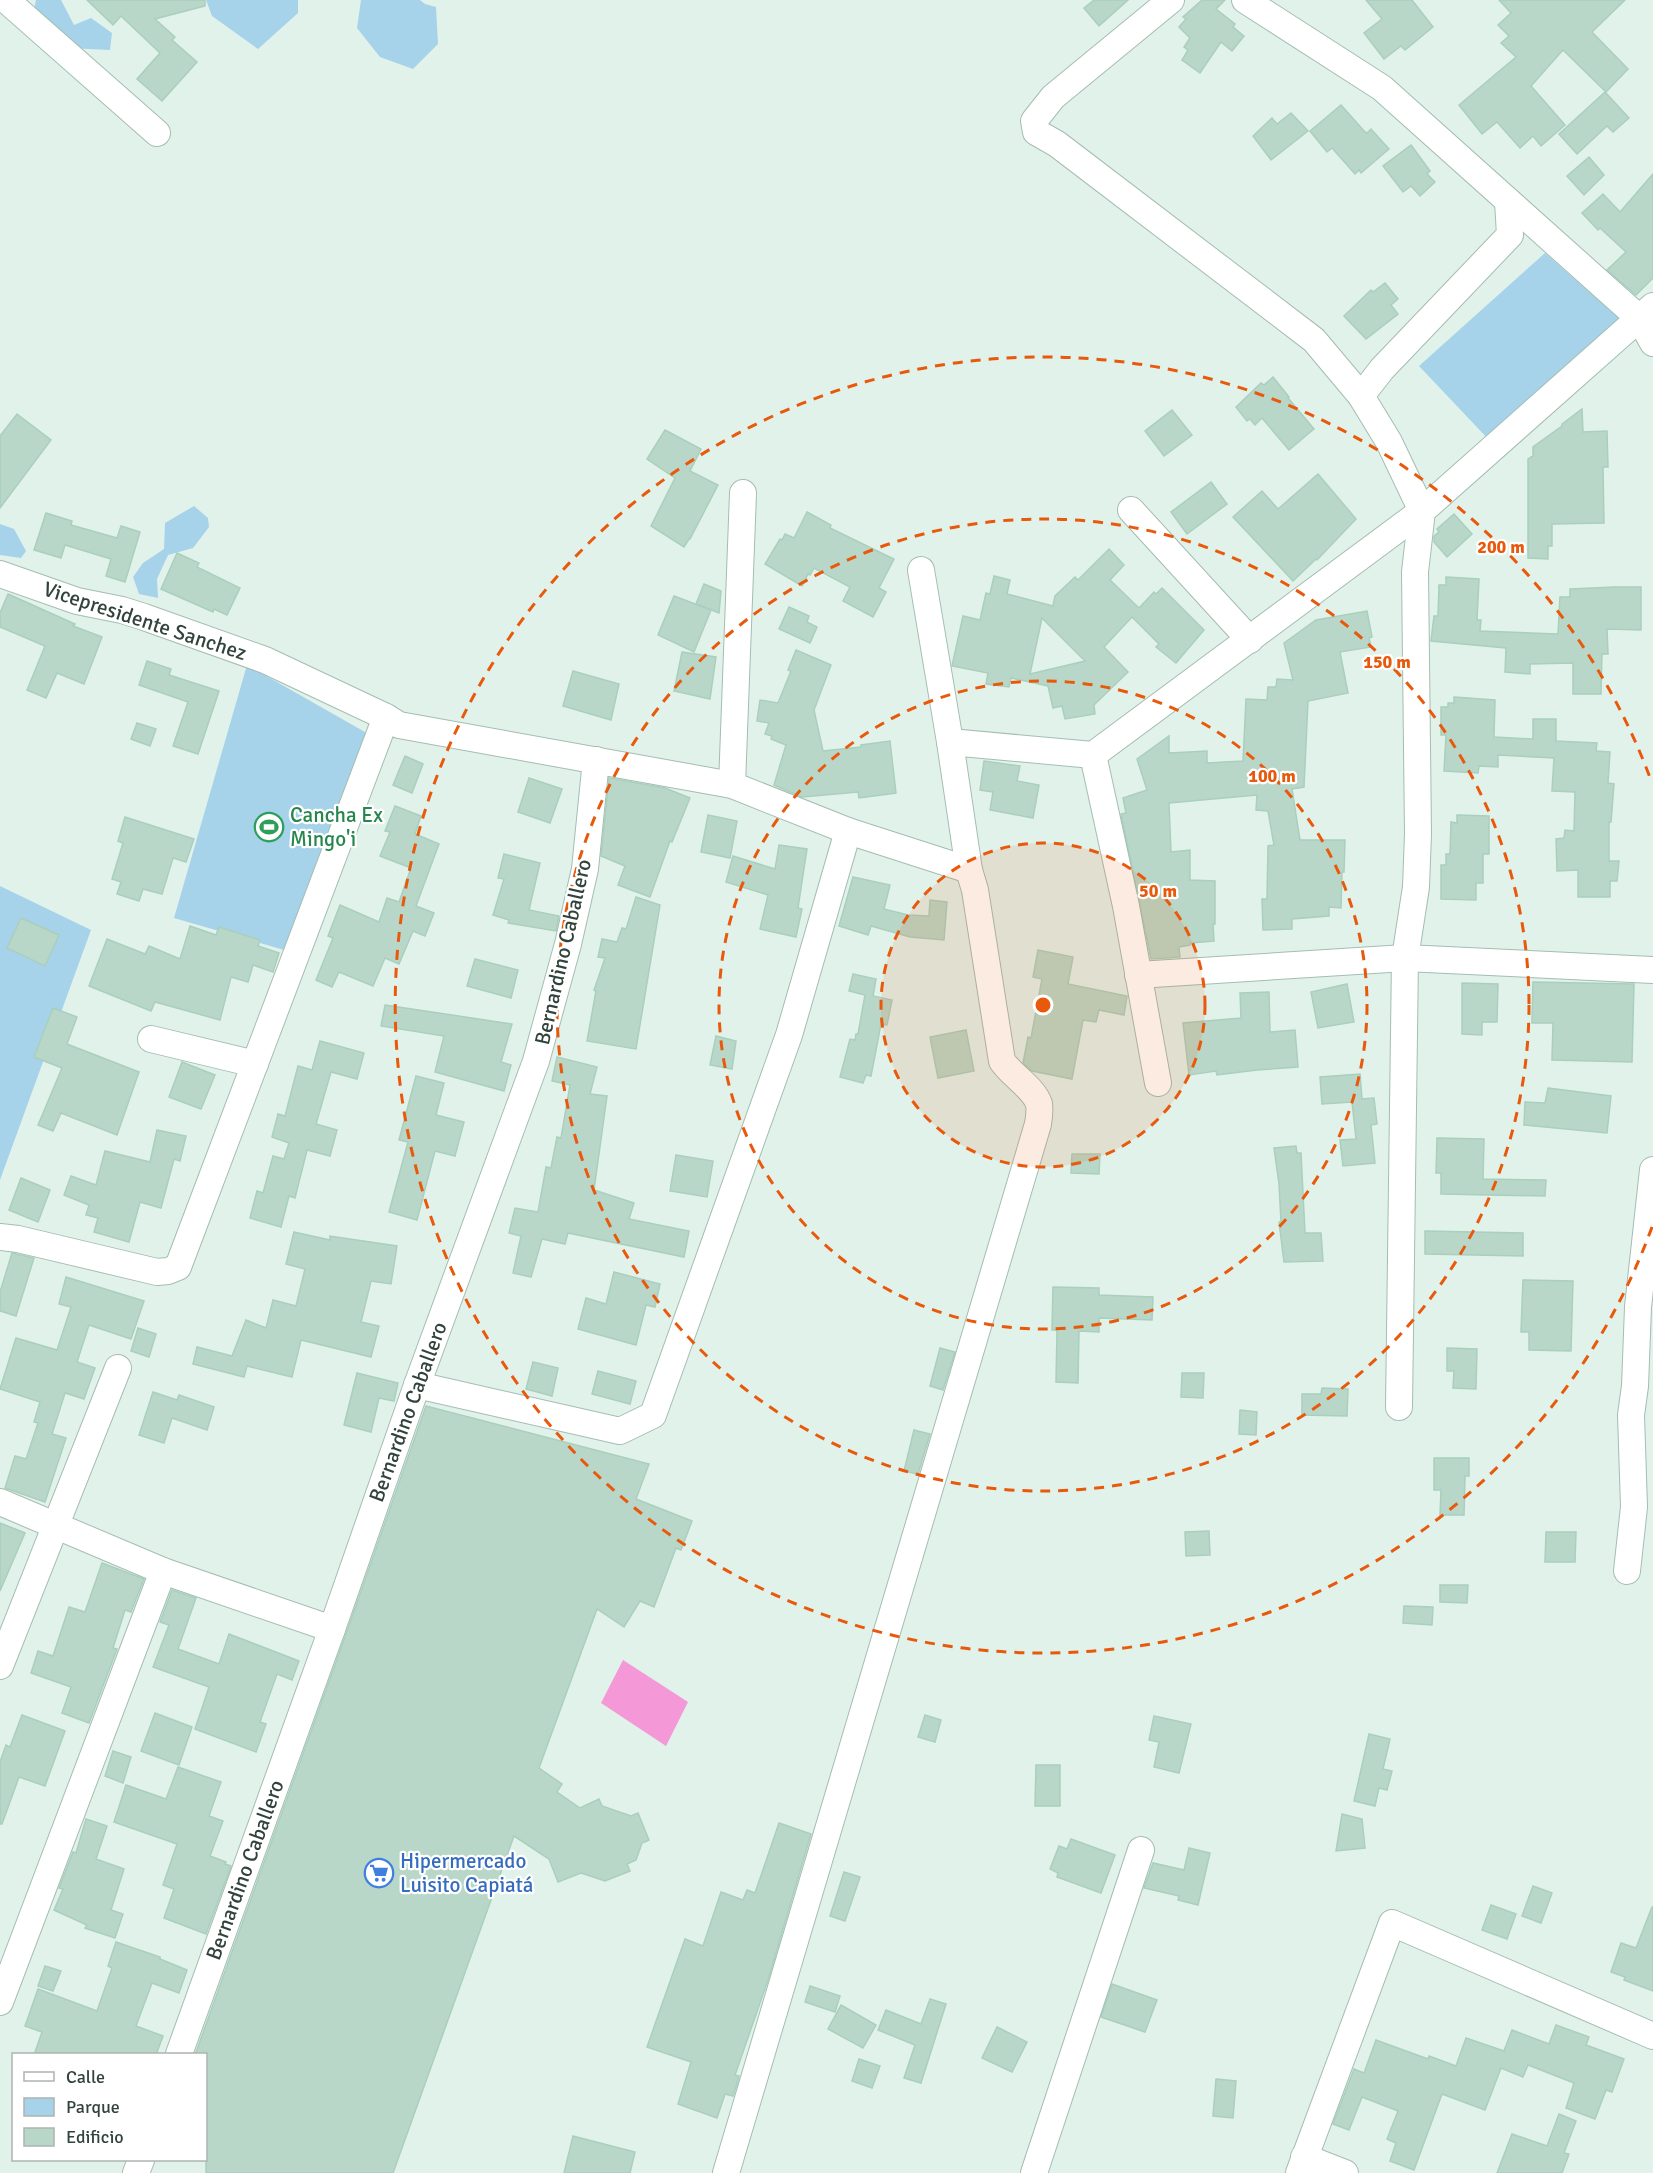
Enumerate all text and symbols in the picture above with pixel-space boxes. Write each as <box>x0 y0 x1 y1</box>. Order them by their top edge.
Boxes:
text: 200 m <box>1477 536 1525 558</box>
street label: Vicepresidente Sanchez <box>40 576 250 666</box>
text: 150 m <box>1363 651 1411 673</box>
text: 100 m <box>1248 765 1296 787</box>
place label: Cancha Ex Mingo'i <box>290 802 383 852</box>
sports icon: Cancha Ex Mingo'i <box>253 811 285 843</box>
street label: Bernardino Caballero <box>529 857 597 1047</box>
text: 50 m <box>1139 880 1177 902</box>
centre of rings <box>1033 995 1053 1015</box>
street label: Bernardino Caballero <box>363 1318 453 1506</box>
street label: Bernardino Caballero <box>200 1776 290 1964</box>
place label: Hipermercado Luisito Capiatá <box>400 1848 534 1898</box>
supermarket icon: Hipermercado Luisito Capiatá <box>363 1857 395 1889</box>
legend <box>12 2053 207 2161</box>
text: Calle <box>66 2066 105 2088</box>
text: Parque <box>66 2096 120 2118</box>
text: Edificio <box>66 2126 124 2148</box>

